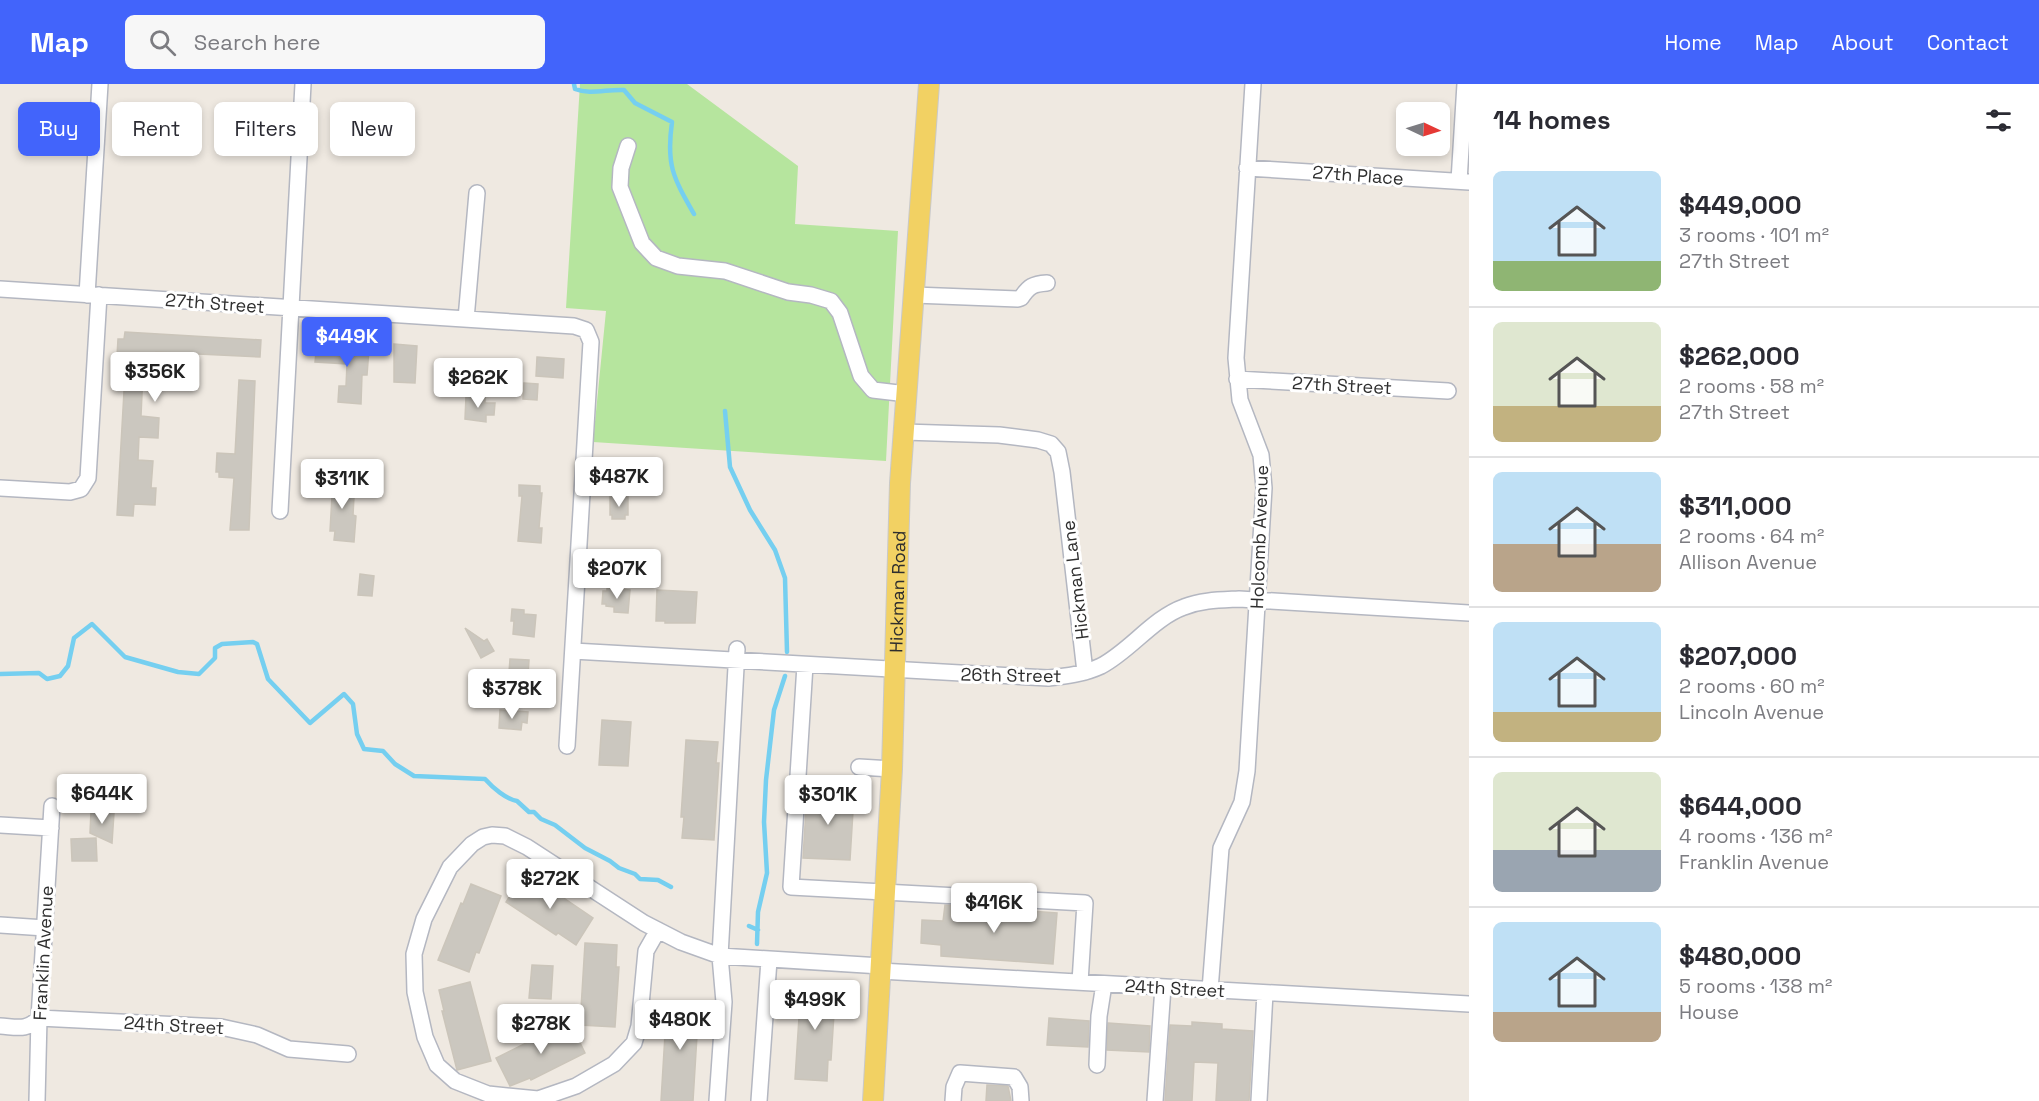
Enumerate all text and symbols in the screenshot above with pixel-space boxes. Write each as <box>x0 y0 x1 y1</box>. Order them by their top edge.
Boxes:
search box <box>125 15 545 69</box>
text: Map <box>30 24 89 60</box>
icon: search <box>146 26 179 59</box>
text: Search here <box>194 28 321 56</box>
text: Home <box>1664 29 1722 56</box>
text: Map <box>1755 29 1799 56</box>
text: About <box>1832 29 1894 56</box>
text: Contact <box>1927 29 2009 56</box>
chip: Buy <box>18 102 100 156</box>
chip: Rent <box>112 102 202 156</box>
chip: Filters <box>214 102 318 156</box>
chip: New <box>330 102 415 156</box>
north arrow <box>1396 102 1450 156</box>
map controls <box>1396 102 1450 156</box>
text: 14 homes <box>1493 103 1611 137</box>
icon: filters <box>1982 104 2015 137</box>
street label: 27th Place <box>1312 160 1404 190</box>
text: $449,000 <box>1679 188 1802 222</box>
icon: home <box>1541 195 1613 267</box>
text: 3 rooms · 101 m² <box>1679 222 1829 248</box>
text: 27th Street <box>1679 248 1790 274</box>
street label: 27th Street <box>164 288 266 318</box>
pin: $449K <box>305 317 389 368</box>
text: $449K <box>316 323 378 349</box>
text: $262,000 <box>1679 339 1799 373</box>
icon: home <box>1541 346 1613 418</box>
pin: $356K <box>113 352 197 403</box>
text: $356K <box>124 358 186 384</box>
pin: $262K <box>436 358 520 409</box>
text: $262K <box>448 364 508 390</box>
street label: 27th Street <box>1292 371 1392 399</box>
text: 2 rooms · 58 m² <box>1679 373 1824 399</box>
text: 27th Street <box>1679 399 1790 425</box>
pin: $487K <box>577 457 661 508</box>
pin: $311K <box>300 459 384 510</box>
text: $487K <box>589 463 649 489</box>
text: $311K <box>315 465 369 491</box>
street label: Holcomb Avenue <box>1245 465 1273 609</box>
text: $311,000 <box>1679 489 1791 523</box>
icon: home <box>1541 496 1613 568</box>
street label: Hickman Lane <box>1056 519 1094 641</box>
text: 2 rooms · 64 m² <box>1679 523 1824 549</box>
street label: Hickman Road <box>884 530 910 653</box>
pin: $207K <box>575 549 659 600</box>
text: Allison Avenue <box>1679 549 1817 575</box>
text: $207K <box>587 555 647 581</box>
text: $207,000 <box>1679 639 1797 673</box>
icon: home <box>1541 646 1613 718</box>
street label: 26th Street <box>960 663 1062 687</box>
pin: $378K <box>470 669 554 720</box>
text: 2 rooms · 60 m² <box>1679 673 1825 699</box>
text: $378K <box>482 675 542 701</box>
text: Lincoln Avenue <box>1679 699 1824 725</box>
pin: $644K <box>60 774 144 825</box>
pin: $301K <box>786 775 870 826</box>
text: $644K <box>71 780 133 806</box>
text: $301K <box>799 781 857 807</box>
text: $644,000 <box>1679 789 1802 823</box>
icon: home <box>1541 796 1613 868</box>
text: 4 rooms · 136 m² <box>1679 823 1833 849</box>
text: Franklin Avenue <box>1679 849 1829 875</box>
pin: $272K <box>508 859 592 910</box>
text: $272K <box>520 865 580 891</box>
pin: $416K <box>952 883 1036 934</box>
street label: Franklin Avenue <box>28 885 58 1021</box>
text: $416K <box>965 889 1023 915</box>
text: $480,000 <box>1679 939 1801 973</box>
icon: home <box>1541 946 1613 1018</box>
text: 5 rooms · 138 m² <box>1679 973 1832 999</box>
street label: 24th Street <box>1124 974 1226 1002</box>
pin: $499K <box>773 980 857 1031</box>
text: $499K <box>784 986 846 1012</box>
text: House <box>1679 999 1739 1025</box>
pin: $480K <box>638 1000 722 1051</box>
pin: $278K <box>499 1004 583 1055</box>
text: $480K <box>649 1006 711 1032</box>
text: $278K <box>511 1010 571 1036</box>
street label: 24th Street <box>123 1011 225 1039</box>

